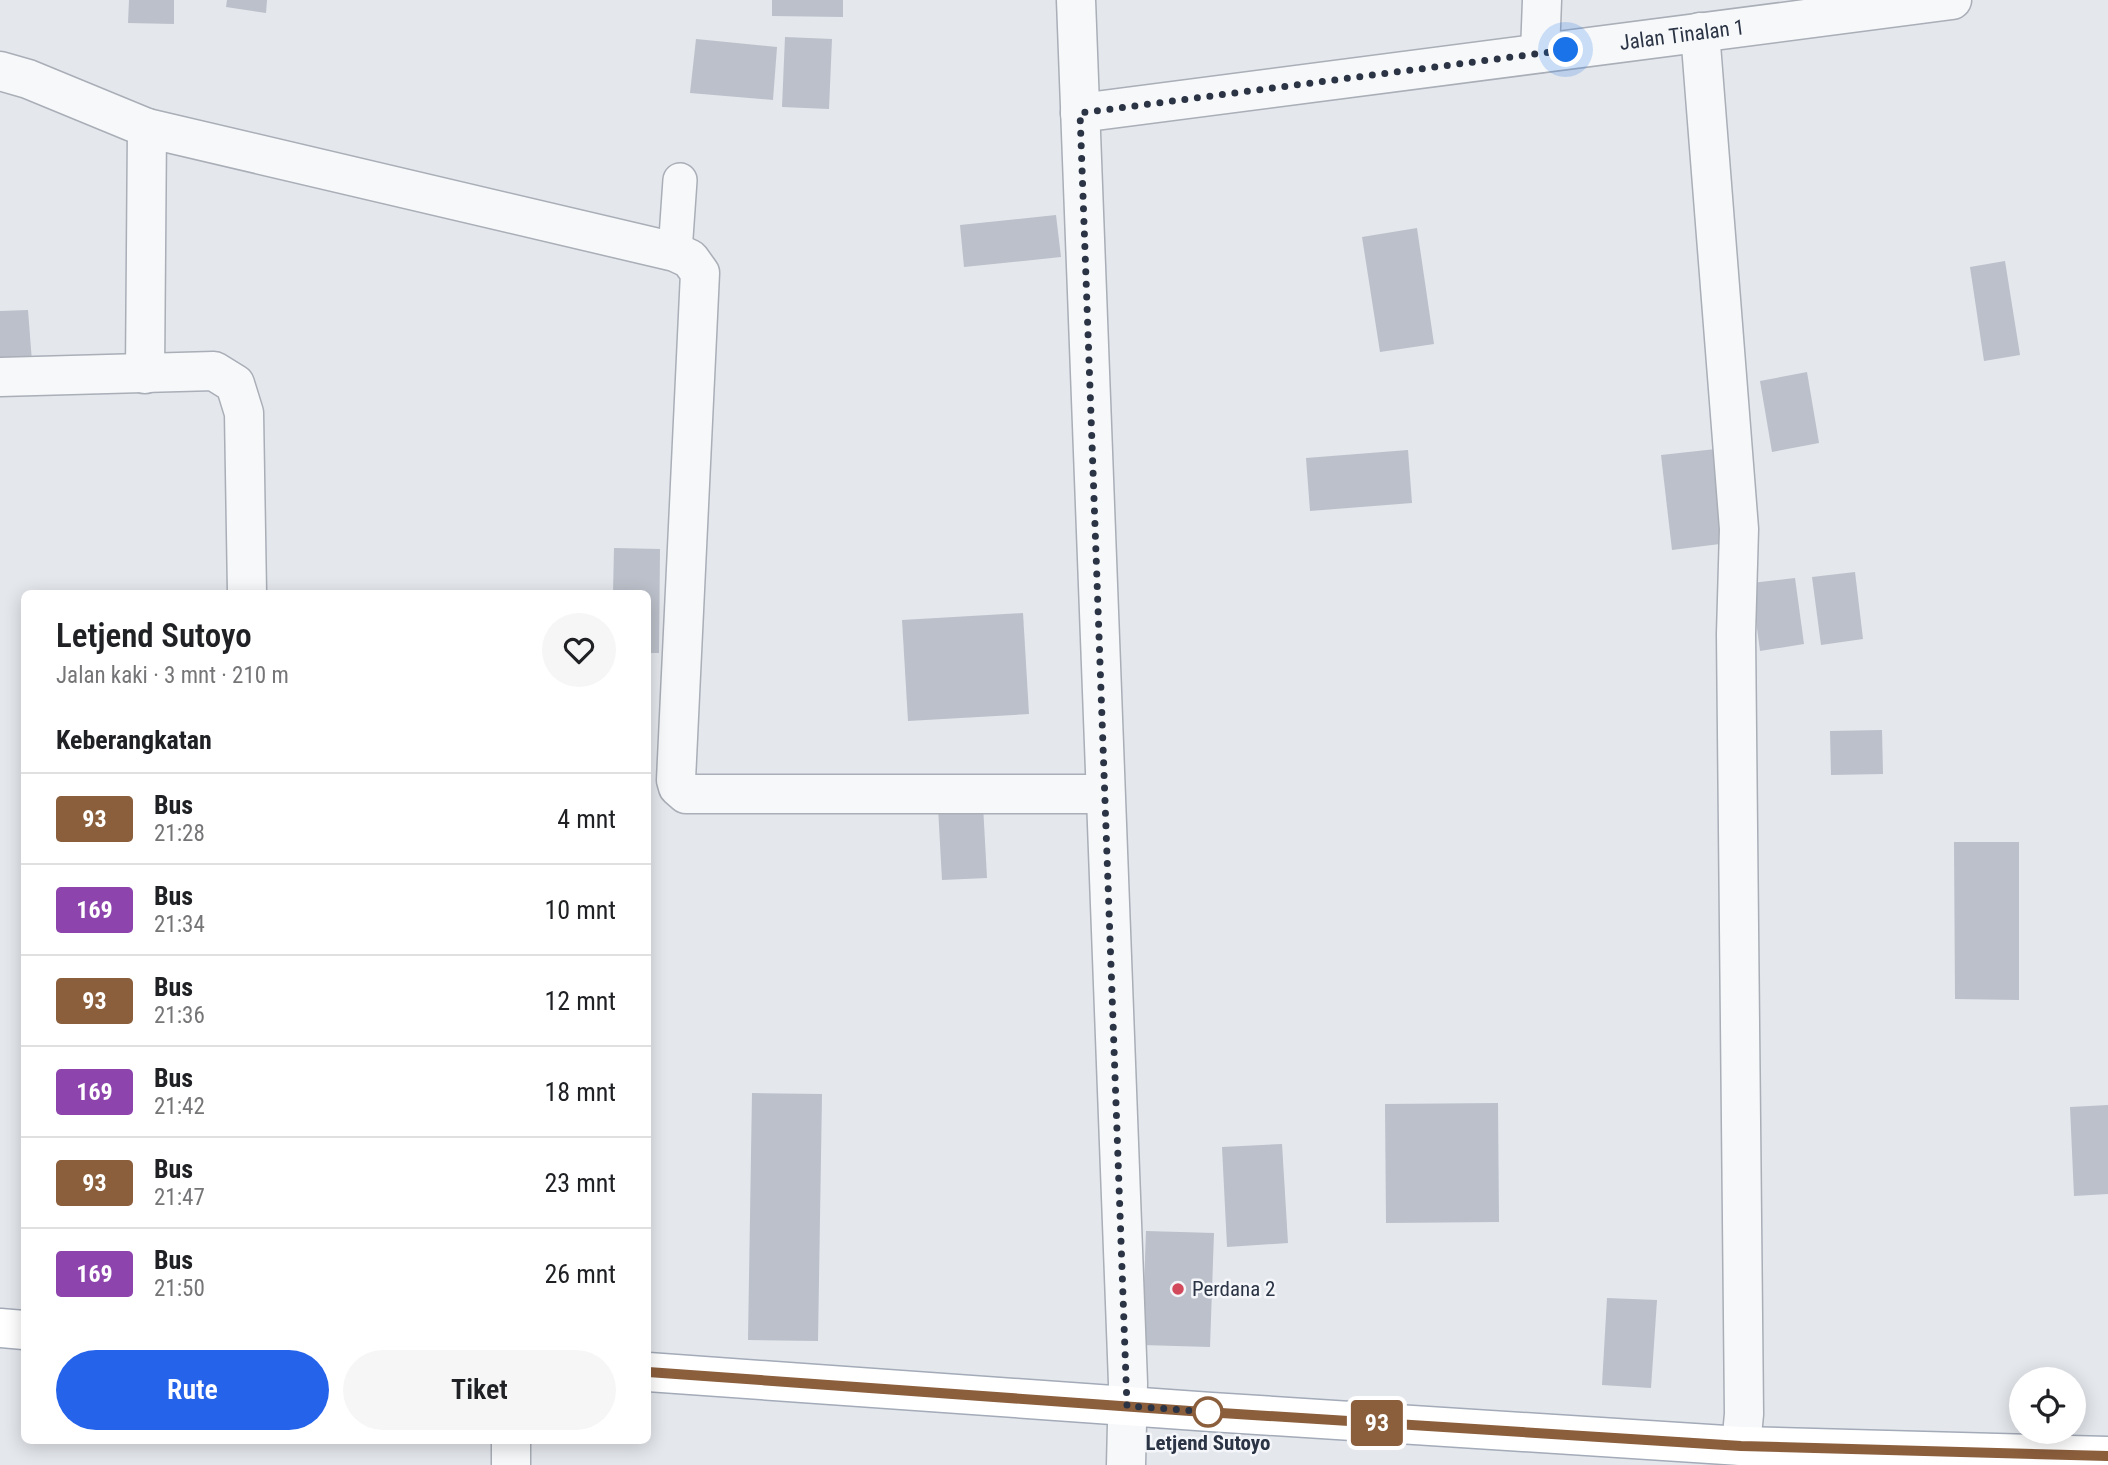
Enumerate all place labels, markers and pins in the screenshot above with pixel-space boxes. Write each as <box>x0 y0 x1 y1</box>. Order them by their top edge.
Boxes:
place label: Perdana 2 <box>1192 1277 1275 1301</box>
marker: Perdana 2 <box>1170 1281 1186 1297</box>
marker: Letjend Sutoyo <box>1193 1397 1223 1427</box>
place label: Letjend Sutoyo <box>1145 1431 1271 1455</box>

